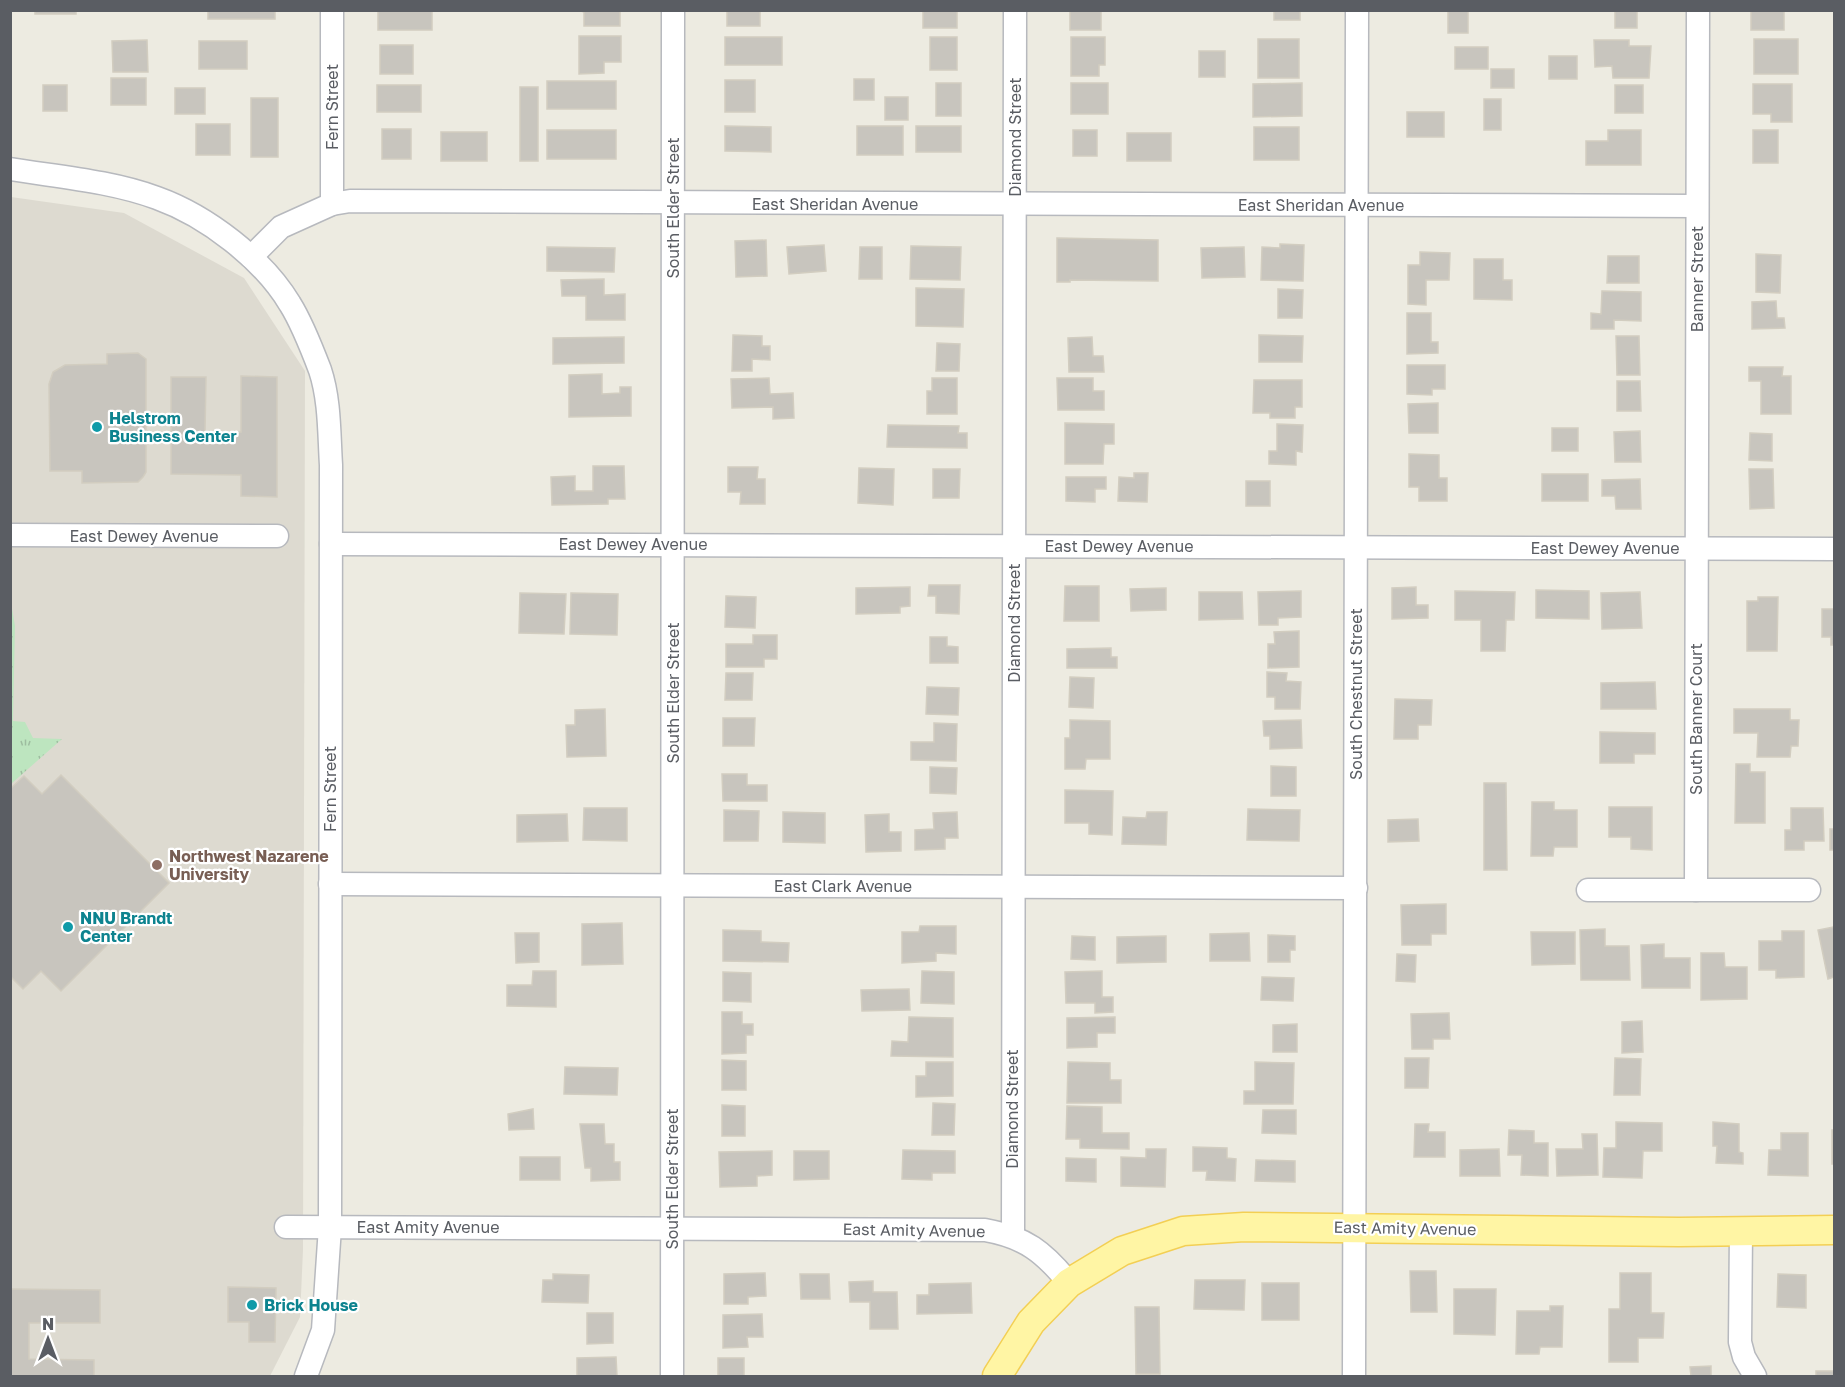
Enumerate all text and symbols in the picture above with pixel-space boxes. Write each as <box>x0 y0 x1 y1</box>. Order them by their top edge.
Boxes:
street label: Fern Street <box>322 64 342 150</box>
street label: Diamond Street <box>1005 77 1025 197</box>
street label: South Elder Street <box>663 137 683 279</box>
street label: East Sheridan Avenue <box>752 194 918 214</box>
street label: East Sheridan Avenue <box>1238 195 1404 215</box>
street label: Banner Street <box>1687 226 1707 332</box>
place label: Helstrom Business Center <box>109 408 237 446</box>
marker: Helstrom Business Center <box>90 420 104 434</box>
street label: East Dewey Avenue <box>69 526 219 546</box>
street label: East Dewey Avenue <box>558 534 708 554</box>
street label: East Dewey Avenue <box>1044 536 1194 556</box>
street label: East Dewey Avenue <box>1530 538 1680 558</box>
street label: Diamond Street <box>1004 563 1024 683</box>
street label: South Chestnut Street <box>1346 608 1366 780</box>
street label: South Elder Street <box>663 622 683 764</box>
street label: South Banner Court <box>1686 643 1706 795</box>
street label: Fern Street <box>320 746 340 832</box>
place label: Northwest Nazarene University <box>169 846 329 884</box>
marker: Northwest Nazarene University <box>150 858 164 872</box>
street label: East Clark Avenue <box>774 876 912 896</box>
place label: NNU Brandt Center <box>80 908 173 946</box>
marker: NNU Brandt Center <box>61 920 75 934</box>
street label: Diamond Street <box>1002 1049 1022 1169</box>
street label: South Elder Street <box>662 1108 682 1250</box>
street label: East Amity Avenue <box>357 1217 499 1237</box>
street label: East Amity Avenue <box>1333 1217 1477 1239</box>
street label: East Amity Avenue <box>842 1219 986 1241</box>
place label: Brick House <box>264 1295 358 1315</box>
marker: Brick House <box>245 1298 259 1312</box>
north arrow <box>18 1309 78 1369</box>
text: N <box>42 1314 54 1334</box>

